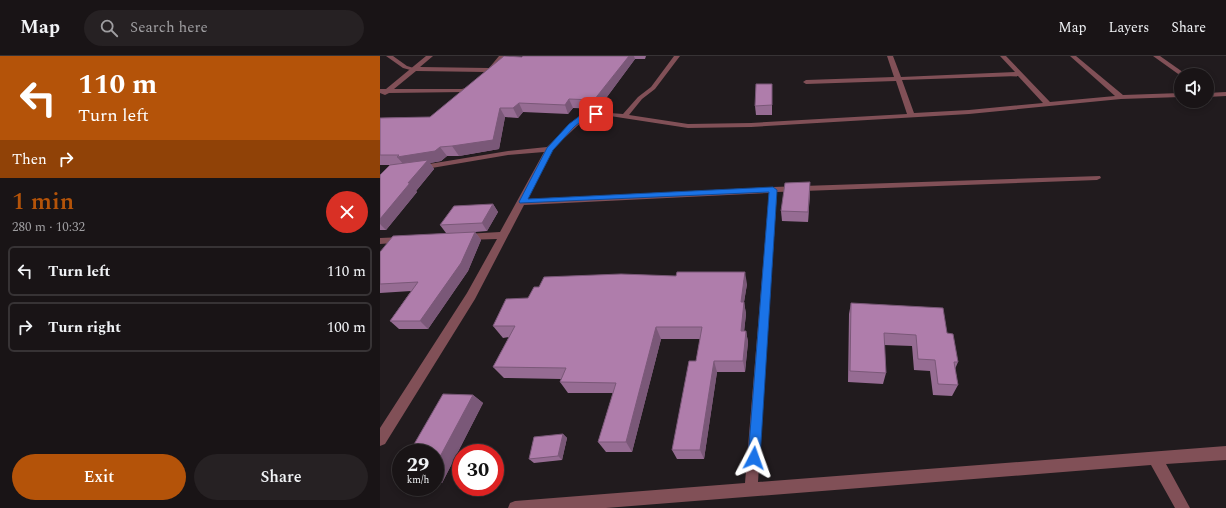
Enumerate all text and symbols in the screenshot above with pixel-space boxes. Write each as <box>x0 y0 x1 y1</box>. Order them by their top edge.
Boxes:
search box <box>84 10 364 46</box>
text: Map <box>20 13 60 42</box>
text: Search here <box>130 16 208 39</box>
icon: search <box>98 17 120 39</box>
text: Map <box>1058 17 1087 38</box>
text: Layers <box>1109 17 1149 38</box>
text: Share <box>1171 17 1206 38</box>
text: 110 m <box>78 63 157 106</box>
map controls <box>1174 68 1214 108</box>
button: sound <box>1174 68 1214 108</box>
icon: left <box>12 72 64 124</box>
pin <box>579 97 613 131</box>
text: Turn left <box>78 102 149 129</box>
icon: arrive <box>585 103 607 125</box>
text: Then <box>12 148 47 171</box>
icon: right <box>55 148 77 170</box>
text: 1 min <box>12 184 74 220</box>
button: close <box>326 191 368 233</box>
text: 280 m · 10:32 <box>12 217 85 237</box>
icon: left <box>14 260 36 282</box>
text: Turn left <box>48 260 110 283</box>
text: 110 m <box>327 260 366 283</box>
icon: right <box>14 316 36 338</box>
text: Turn right <box>48 316 121 339</box>
text: 100 m <box>327 316 366 339</box>
position arrow <box>733 437 775 479</box>
speed limit sign: 30 <box>452 444 504 496</box>
text: 29 <box>407 450 429 480</box>
button: Exit <box>12 454 186 500</box>
button: Share <box>194 454 368 500</box>
text: km/h <box>407 472 429 488</box>

